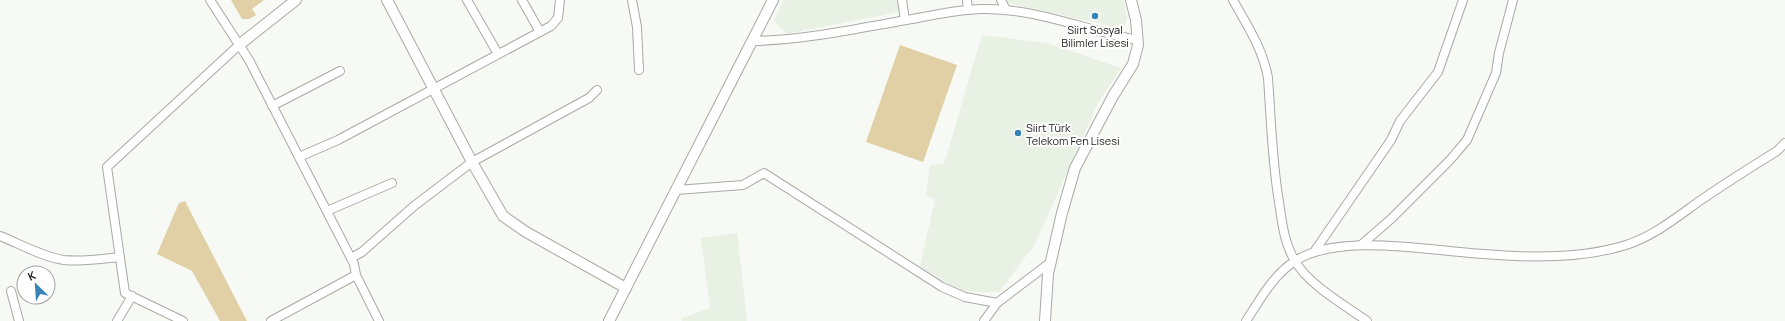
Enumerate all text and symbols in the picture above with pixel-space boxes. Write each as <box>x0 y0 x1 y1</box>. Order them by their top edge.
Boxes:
marker: Siirt Sosyal Bilimler Lisesi <box>1090 11 1100 21</box>
place label: Siirt Sosyal Bilimler Lisesi <box>1061 22 1129 50</box>
place label: Siirt Türk Telekom Fen Lisesi <box>1026 120 1120 148</box>
marker: Siirt Türk Telekom Fen Lisesi <box>1013 128 1023 138</box>
north arrow <box>16 265 56 305</box>
text: K <box>25 267 39 284</box>

